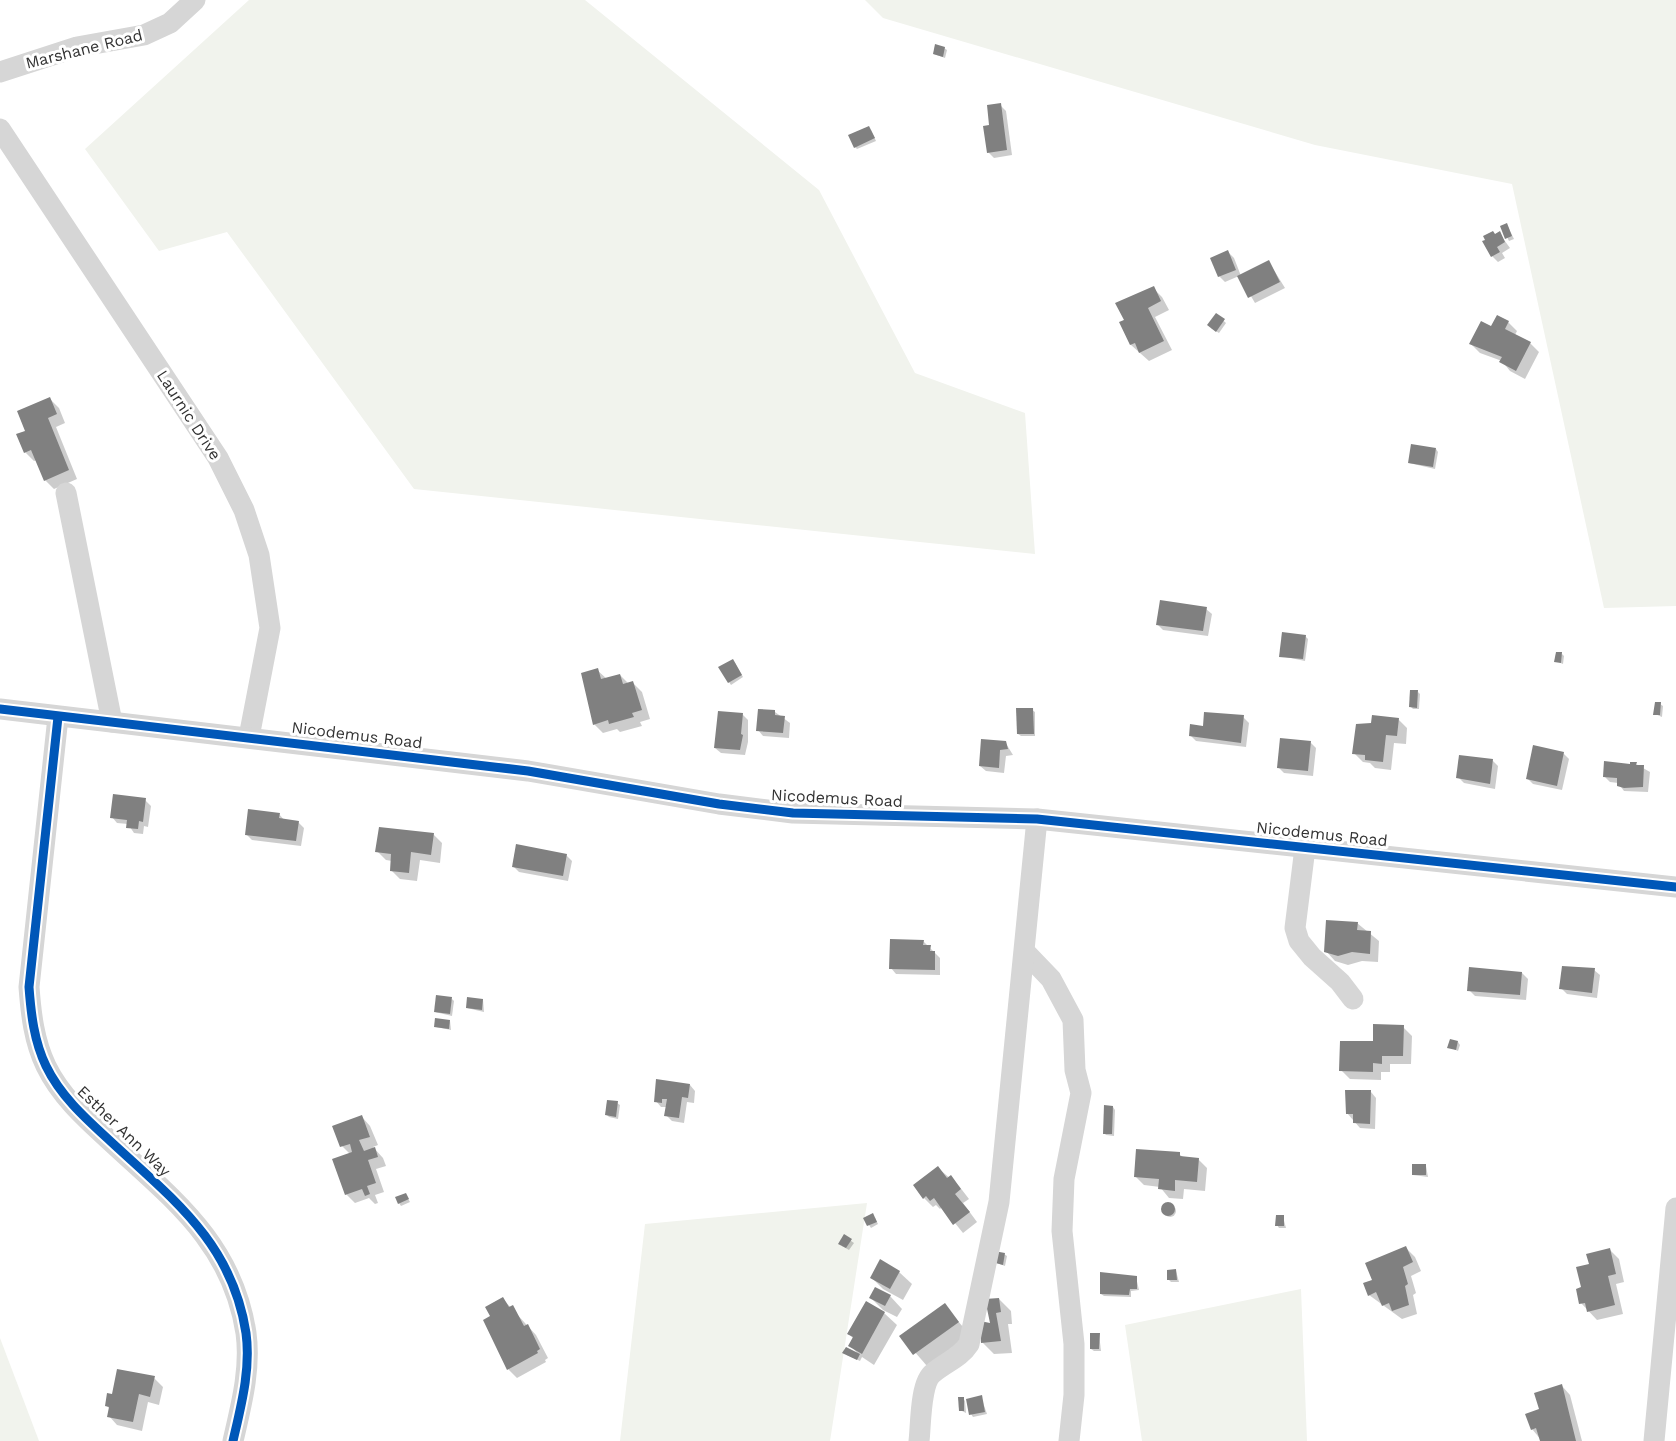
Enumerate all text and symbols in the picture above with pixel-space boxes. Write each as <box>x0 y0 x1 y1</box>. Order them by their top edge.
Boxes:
street label: Marshane Road <box>24 25 144 73</box>
street label: Laurnic Drive <box>153 366 225 464</box>
street label: Nicodemus Road <box>290 718 424 752</box>
street label: Nicodemus Road <box>771 785 903 811</box>
street label: Nicodemus Road <box>1255 818 1389 850</box>
street label: Esther Ann Way <box>73 1082 175 1181</box>

